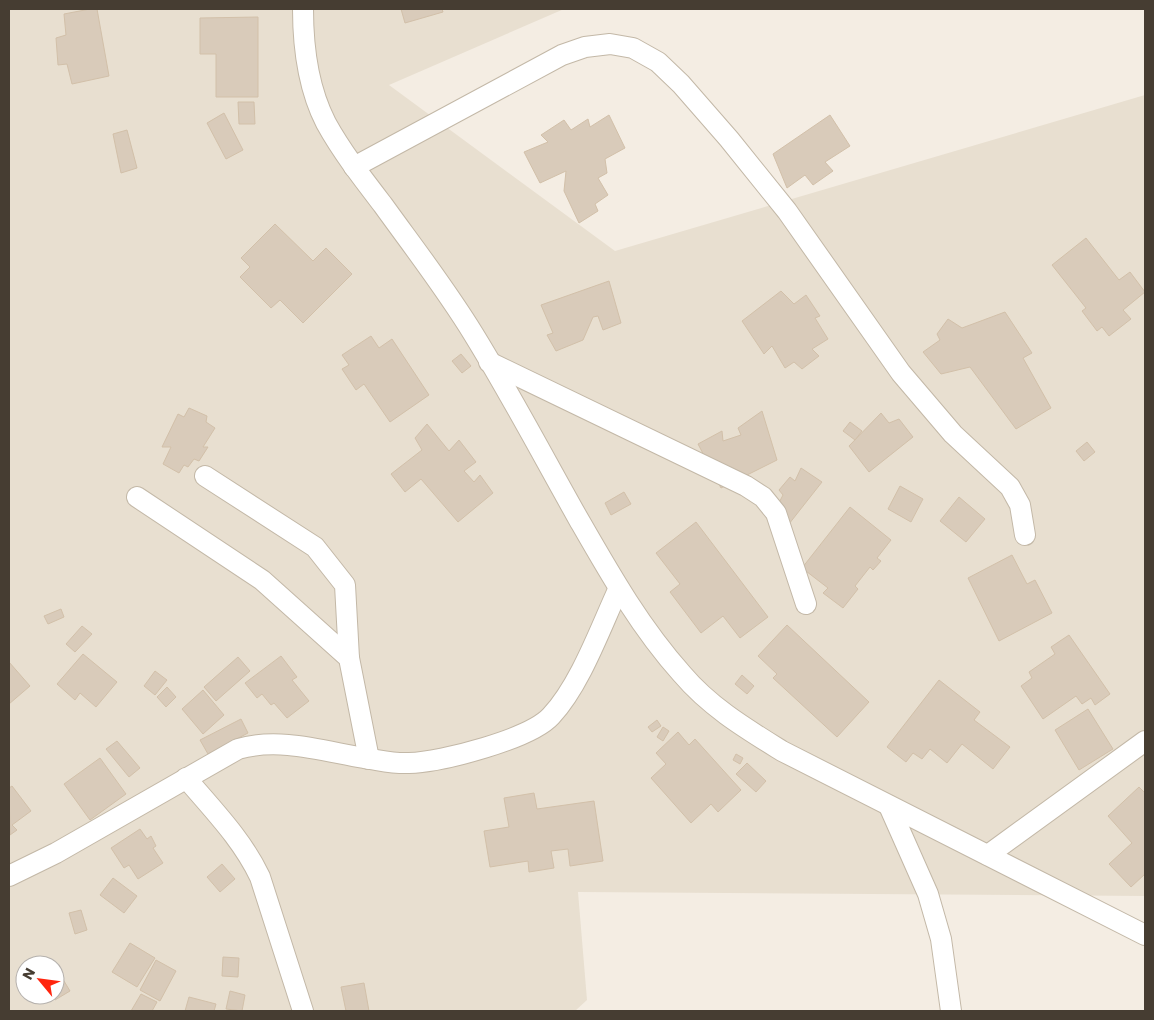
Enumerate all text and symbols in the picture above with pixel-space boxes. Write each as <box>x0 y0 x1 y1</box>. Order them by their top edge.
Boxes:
north arrow <box>15 955 65 1005</box>
text: N <box>17 964 40 983</box>

